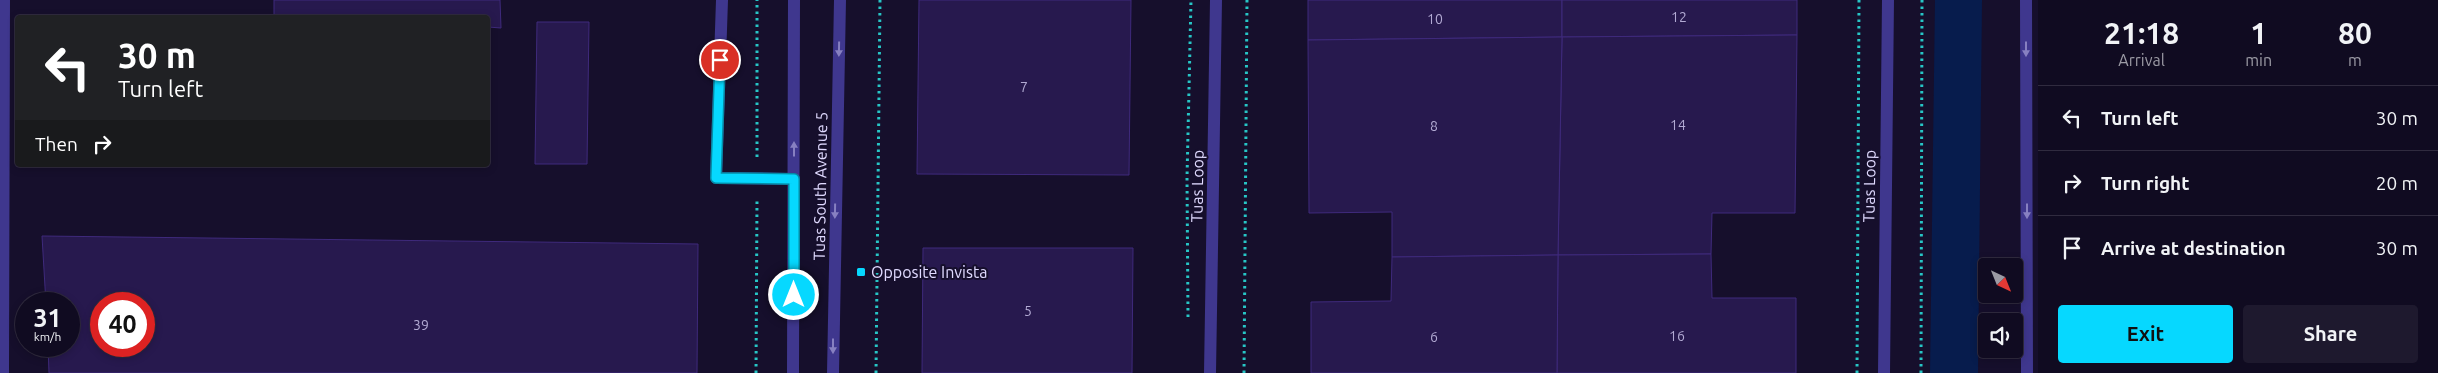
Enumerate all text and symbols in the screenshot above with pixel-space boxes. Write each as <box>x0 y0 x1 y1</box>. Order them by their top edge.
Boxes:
house number: 12 <box>1671 9 1687 25</box>
house number: 10 <box>1427 11 1443 27</box>
text: 21:18 <box>2104 16 2179 50</box>
text: 1 <box>2250 16 2267 50</box>
text: 80 <box>2338 16 2372 50</box>
icon: left <box>35 35 100 100</box>
text: 30 m <box>118 35 196 75</box>
pin <box>699 39 741 81</box>
one-way arrow <box>834 41 842 57</box>
one-way arrow <box>2022 41 2030 57</box>
icon: arrive <box>706 46 734 74</box>
text: Arrival <box>2118 51 2165 69</box>
text: min <box>2245 51 2272 69</box>
text: m <box>2348 51 2362 69</box>
text: Turn left <box>118 76 203 101</box>
house number: 7 <box>1020 79 1028 95</box>
icon: left <box>2058 104 2086 132</box>
text: Turn left <box>2101 107 2179 129</box>
text: 30 m <box>2376 107 2418 129</box>
street label: Tuas South Avenue 5 <box>810 111 830 261</box>
house number: 14 <box>1670 117 1686 133</box>
house number: 8 <box>1430 118 1438 134</box>
icon: right <box>88 130 116 158</box>
text: Then <box>35 133 78 155</box>
one-way arrow <box>790 141 798 157</box>
street label: Tuas Loop <box>1187 150 1207 222</box>
street label: Tuas Loop <box>1859 150 1879 222</box>
icon: right <box>2058 169 2086 197</box>
text: Turn right <box>2101 172 2189 194</box>
text: 20 m <box>2376 172 2418 194</box>
one-way arrow <box>831 203 839 219</box>
one-way arrow <box>2023 203 2031 219</box>
icon: arrive <box>2058 234 2086 262</box>
text: Arrive at destination <box>2101 237 2286 259</box>
text: 30 m <box>2376 237 2418 259</box>
north arrow <box>1978 258 2022 302</box>
map controls <box>1978 258 2023 358</box>
place label: Opposite Invista <box>871 263 987 281</box>
marker: Opposite Invista <box>855 266 867 278</box>
position arrow <box>767 268 819 320</box>
speed limit sign: 40 <box>90 292 155 357</box>
house number: 5 <box>1024 303 1032 319</box>
text: 31 <box>33 304 62 332</box>
button: Exit <box>2058 305 2233 363</box>
button: Share <box>2243 305 2418 363</box>
button: sound <box>1978 313 2023 358</box>
house number: 39 <box>413 317 429 333</box>
house number: 16 <box>1669 328 1685 344</box>
house number: 6 <box>1430 329 1438 345</box>
text: km/h <box>34 330 61 343</box>
one-way arrow <box>829 338 837 354</box>

